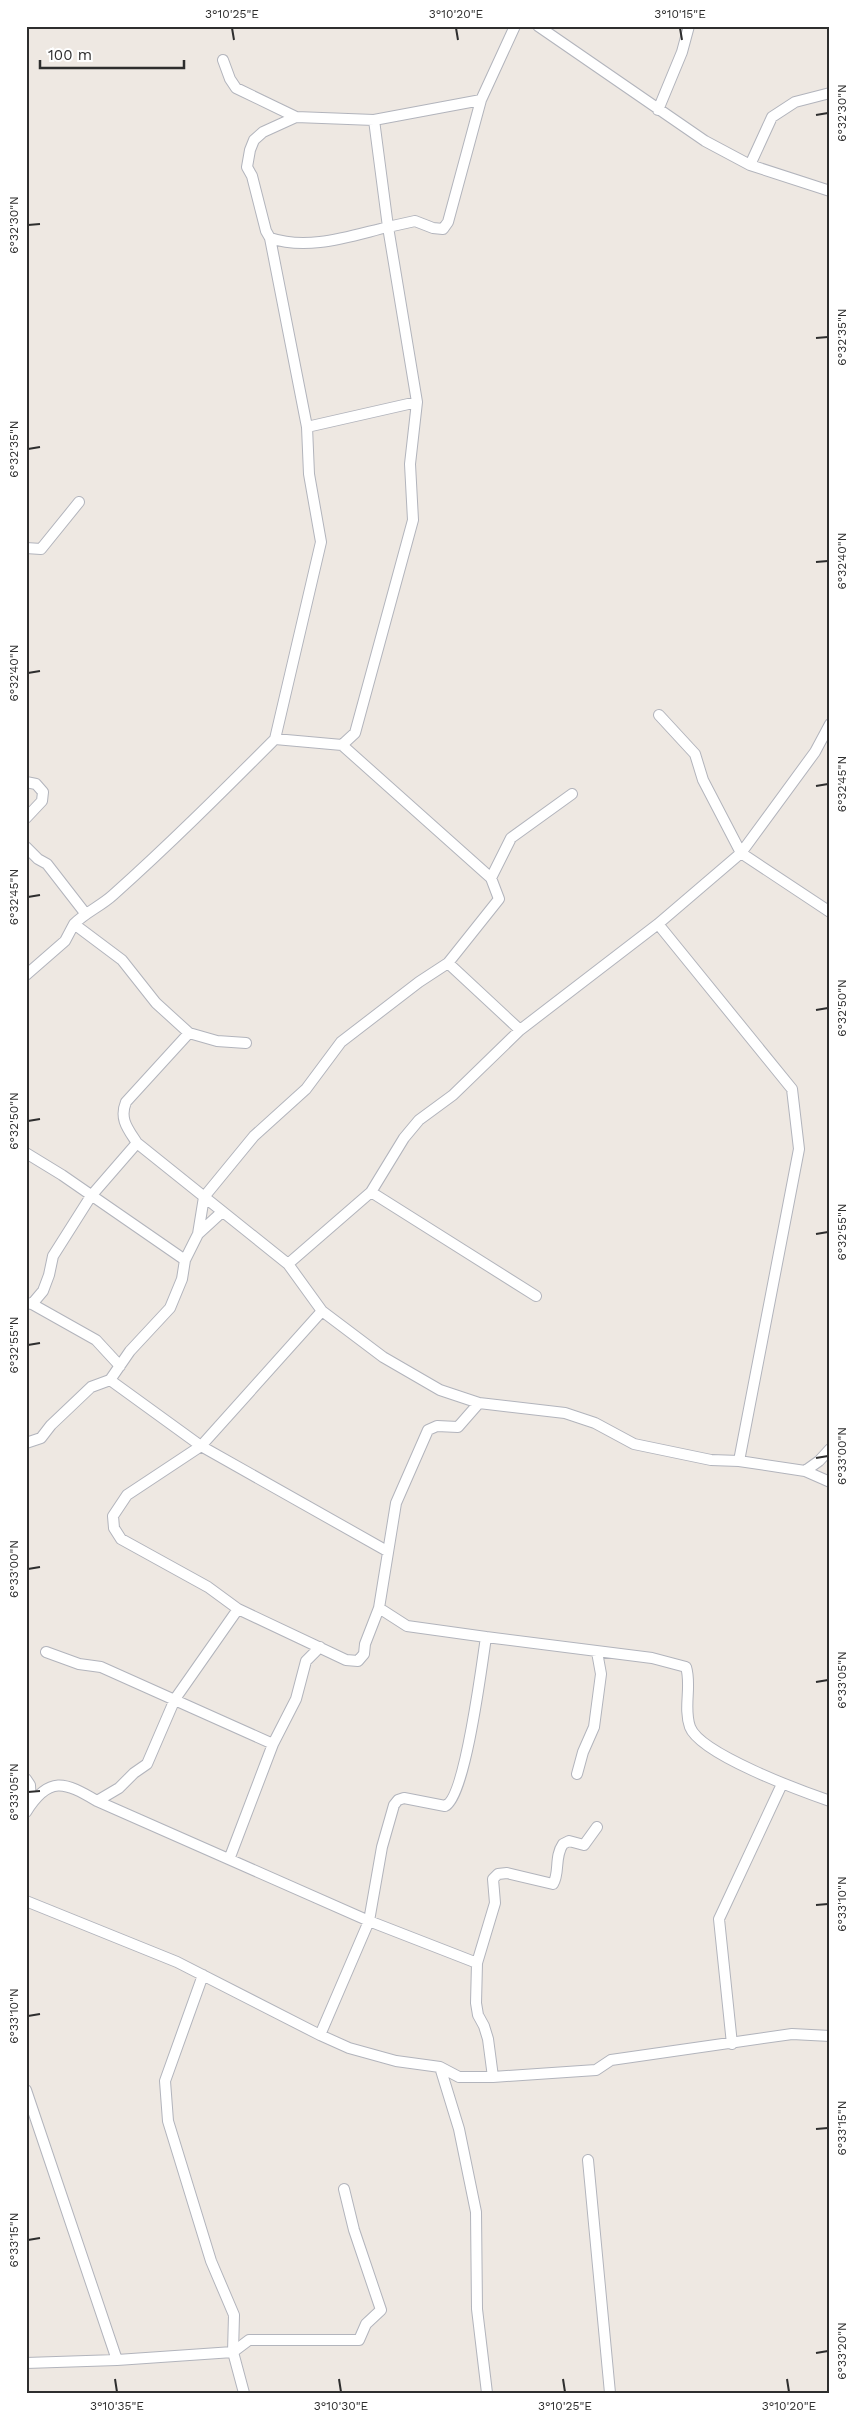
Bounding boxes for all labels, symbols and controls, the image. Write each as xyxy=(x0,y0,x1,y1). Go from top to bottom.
text: 3°10'25"E xyxy=(205,7,259,21)
text: 3°10'20"E xyxy=(429,7,484,21)
text: 3°10'15"E xyxy=(654,7,706,21)
scale bar xyxy=(40,38,184,70)
text: 100 m xyxy=(48,46,92,64)
text: 6°32'30"N xyxy=(835,84,849,142)
text: 6°32'30"N xyxy=(7,196,21,254)
text: 6°32'35"N xyxy=(835,308,849,366)
text: 6°32'35"N xyxy=(7,420,21,478)
text: 6°32'40"N xyxy=(835,533,849,589)
text: 6°32'40"N xyxy=(7,645,21,701)
text: 6°32'45"N xyxy=(835,756,849,812)
text: 6°32'45"N xyxy=(7,869,21,925)
text: 6°32'50"N xyxy=(835,979,849,1037)
text: 6°32'50"N xyxy=(7,1092,21,1150)
text: 6°32'55"N xyxy=(835,1203,849,1261)
text: 6°32'55"N xyxy=(7,1316,21,1374)
text: 6°33'00"N xyxy=(835,1427,849,1485)
text: 6°33'00"N xyxy=(7,1540,21,1598)
text: 6°33'05"N xyxy=(835,1651,849,1709)
text: 6°33'05"N xyxy=(7,1763,21,1821)
text: 6°33'10"N xyxy=(835,1876,849,1932)
text: 6°33'10"N xyxy=(7,1988,21,2044)
text: 6°33'15"N xyxy=(835,2101,849,2155)
text: 6°33'15"N xyxy=(7,2213,21,2267)
text: 6°33'20"N xyxy=(835,2322,849,2380)
text: 3°10'35"E xyxy=(90,2399,144,2413)
text: 3°10'30"E xyxy=(314,2399,369,2413)
text: 3°10'25"E xyxy=(538,2399,592,2413)
text: 3°10'20"E xyxy=(762,2399,817,2413)

